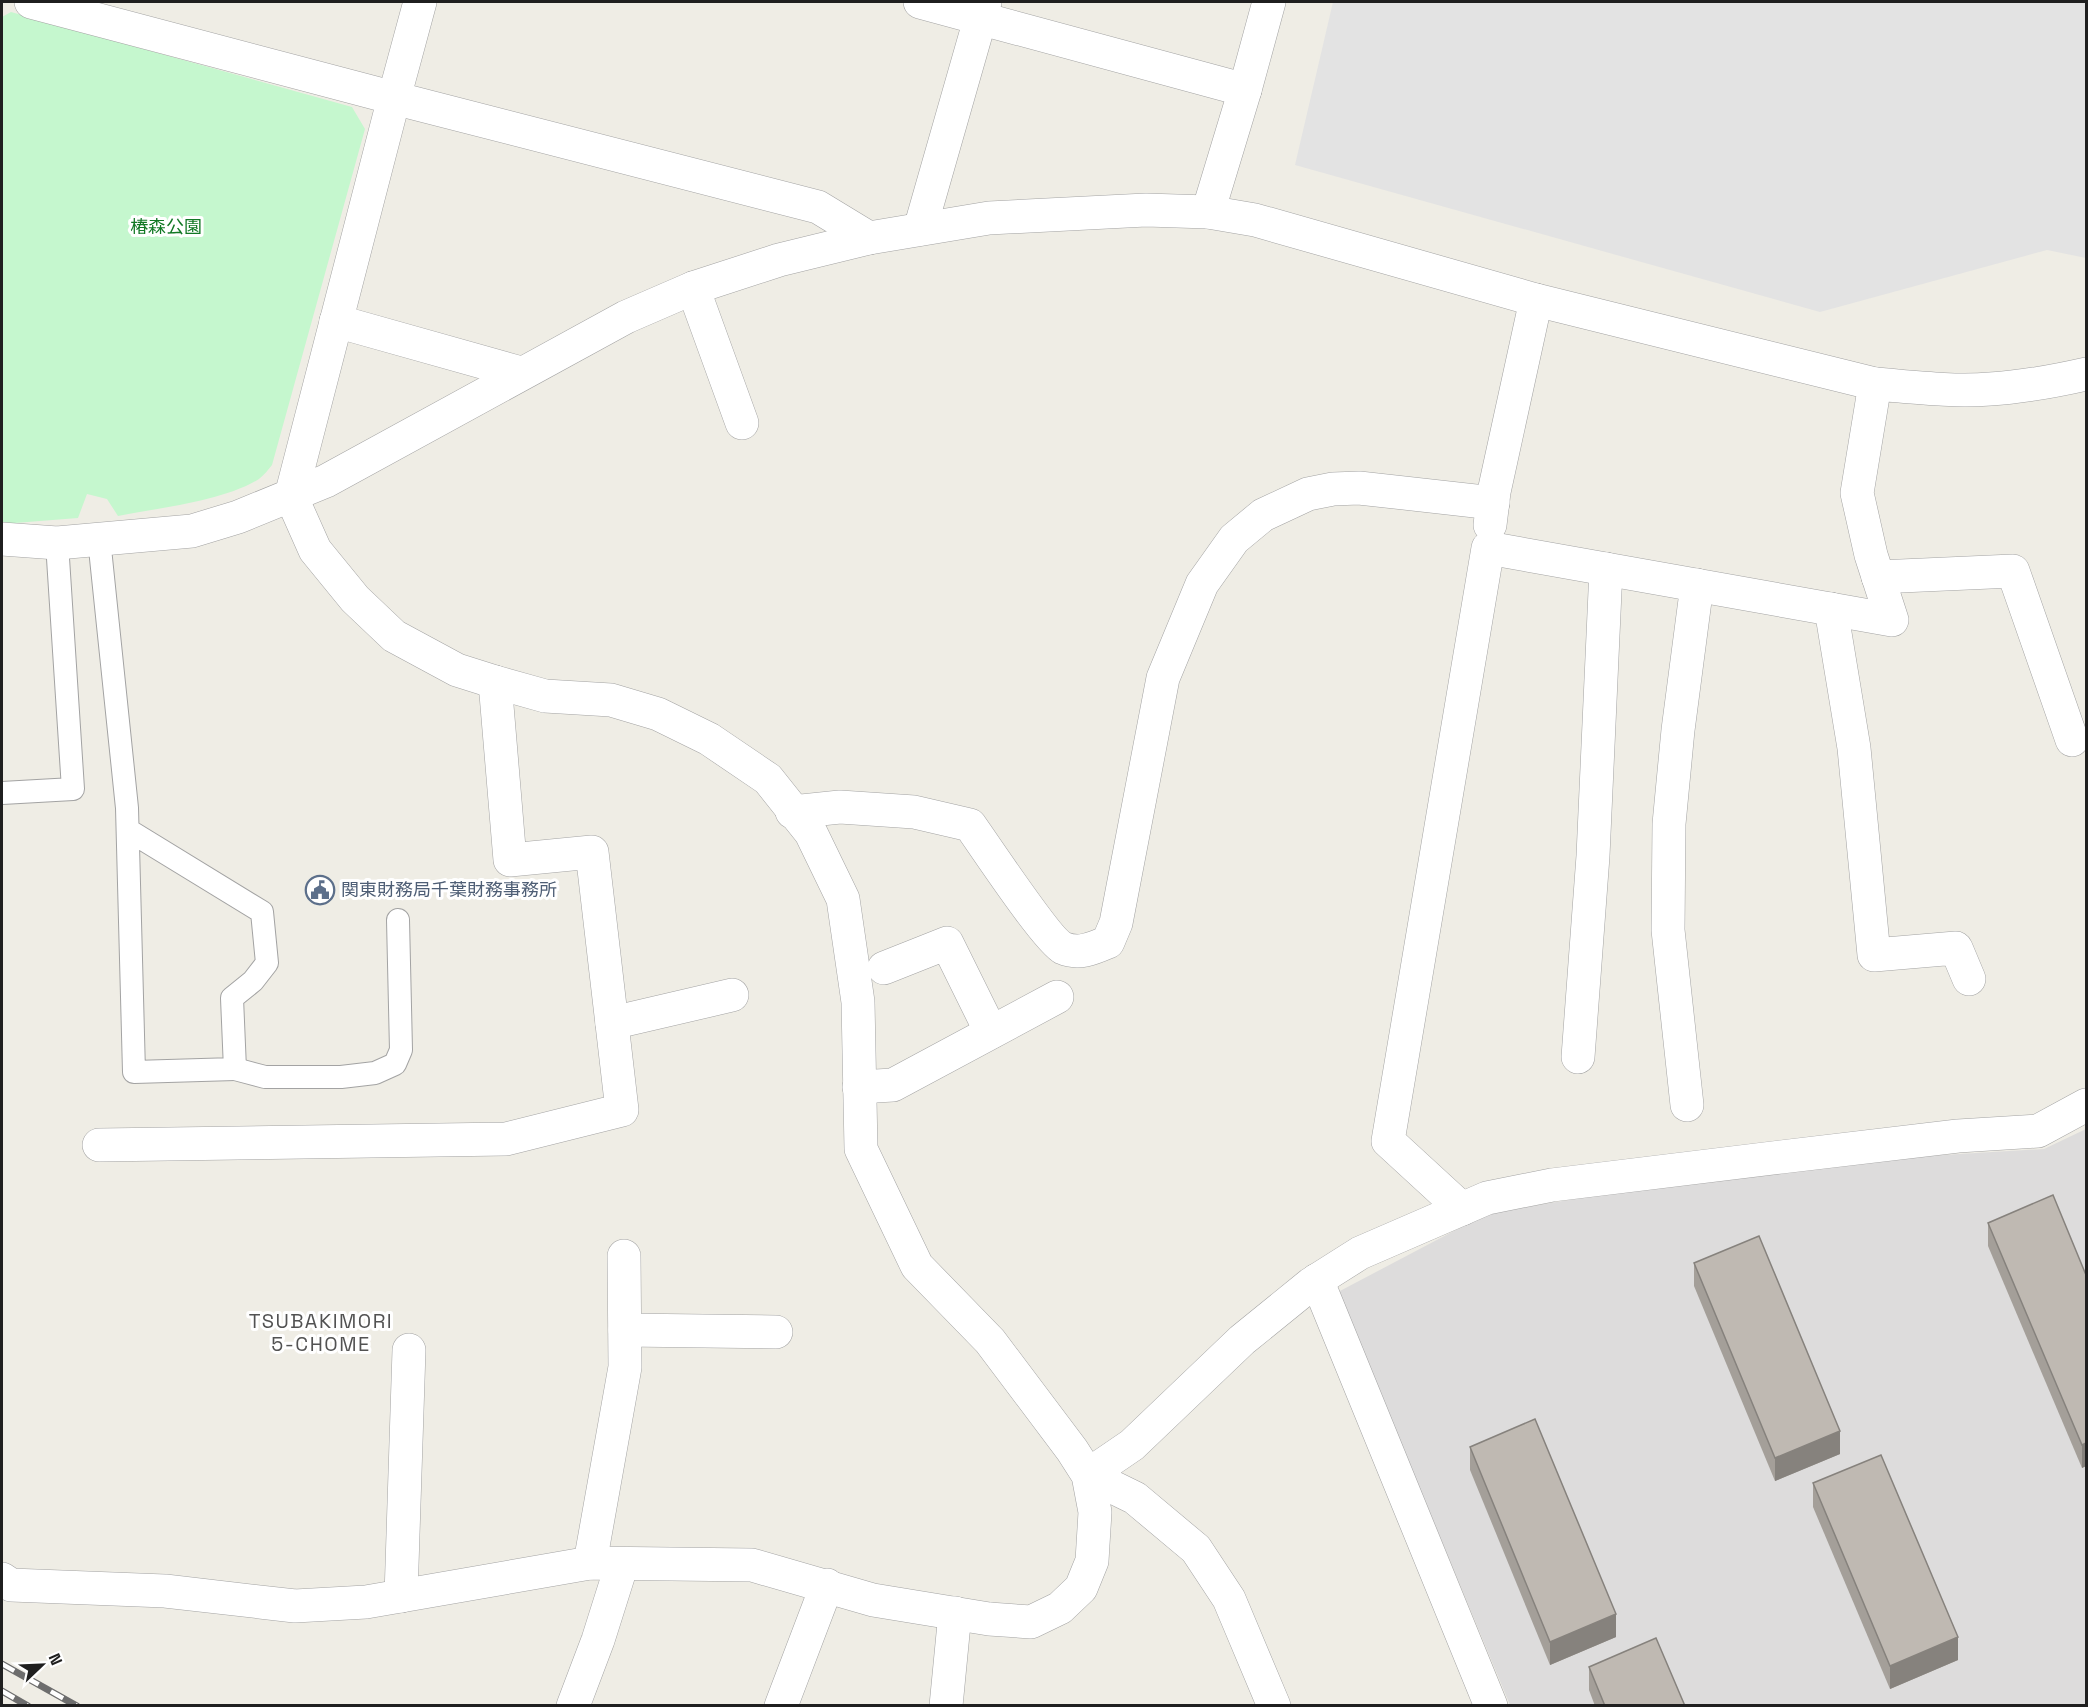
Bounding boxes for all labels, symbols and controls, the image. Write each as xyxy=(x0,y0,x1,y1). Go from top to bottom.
park label: 椿森公園 xyxy=(130,215,202,238)
public building icon: 関東財務局千葉財務事務所 xyxy=(304,874,336,906)
place label: 関東財務局千葉財務事務所 xyxy=(341,878,557,901)
district label: TSUBAKIMORI 5-CHOME xyxy=(249,1308,393,1357)
north arrow xyxy=(12,1635,72,1695)
text: N xyxy=(44,1650,67,1668)

